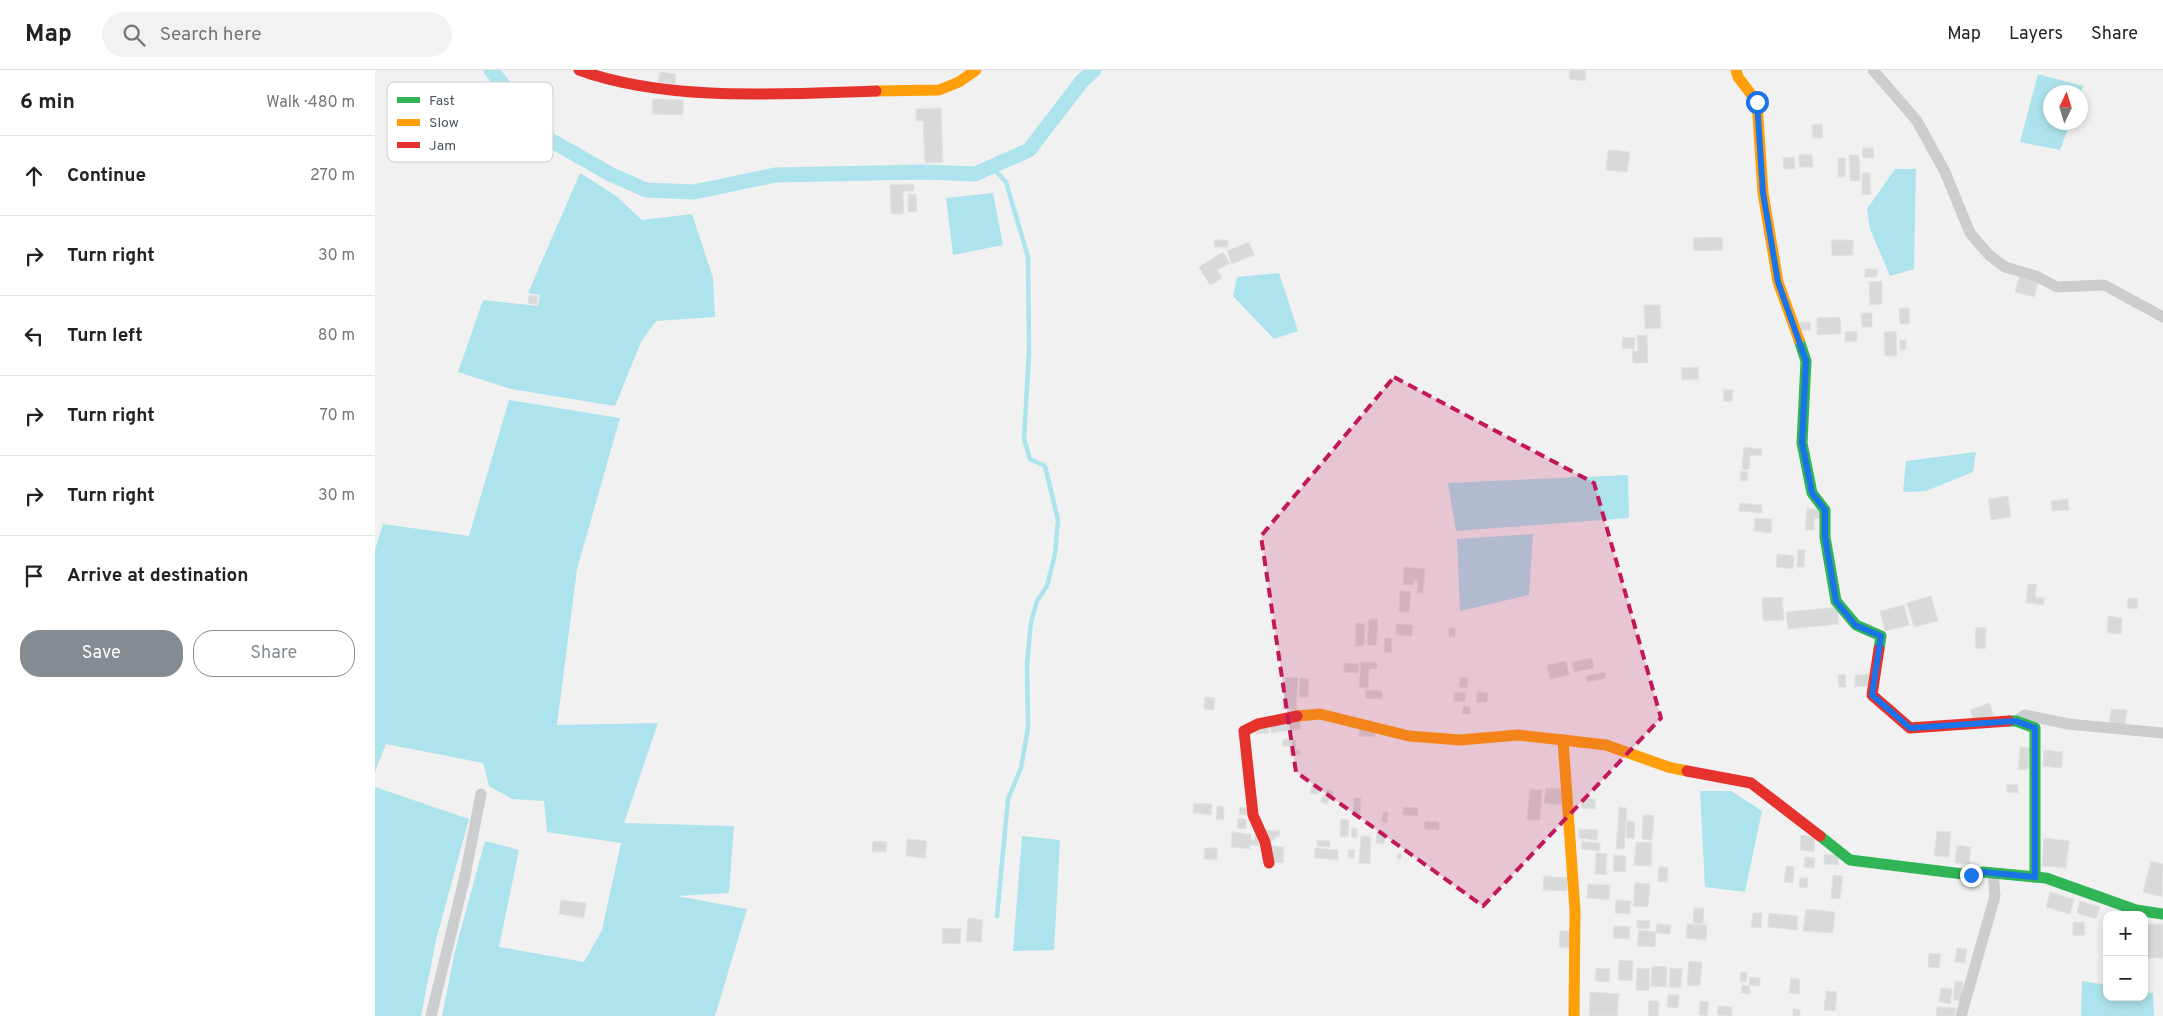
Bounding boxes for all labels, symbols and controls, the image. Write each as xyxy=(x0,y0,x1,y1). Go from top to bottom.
search box xyxy=(102,12,452,57)
text: Map xyxy=(25,20,72,50)
icon: search xyxy=(120,21,148,49)
text: Search here xyxy=(160,23,261,47)
text: Map xyxy=(1947,23,1981,46)
text: Layers xyxy=(2009,23,2063,46)
text: Share xyxy=(2091,23,2138,46)
legend xyxy=(387,82,553,162)
north arrow xyxy=(2043,85,2088,130)
text: 6 min xyxy=(20,89,75,116)
route start xyxy=(1746,91,1769,114)
text: Walk · 480 m xyxy=(266,93,355,113)
text: Fast xyxy=(429,93,455,110)
text: Slow xyxy=(429,115,459,132)
text: Jam xyxy=(429,138,456,155)
icon: ahead xyxy=(20,162,48,190)
text: Continue xyxy=(67,164,146,188)
text: 270 m xyxy=(310,166,355,186)
icon: right xyxy=(20,242,48,270)
text: Turn right xyxy=(67,244,155,268)
text: 30 m xyxy=(318,246,355,266)
icon: left xyxy=(20,322,48,350)
text: Turn left xyxy=(67,324,143,348)
text: 80 m xyxy=(318,326,355,346)
icon: right xyxy=(20,402,48,430)
text: Turn right xyxy=(67,404,155,428)
text: 70 m xyxy=(320,406,355,426)
icon: right xyxy=(20,482,48,510)
text: Turn right xyxy=(67,484,155,508)
text: 30 m xyxy=(318,486,355,506)
icon: arrive xyxy=(20,562,48,590)
text: Arrive at destination xyxy=(67,564,248,588)
button: Save xyxy=(20,630,183,677)
button: Share xyxy=(193,630,355,677)
route end xyxy=(1960,864,1983,887)
map controls xyxy=(2103,911,2148,1001)
button: + xyxy=(2103,911,2148,956)
button: − xyxy=(2103,956,2148,1001)

